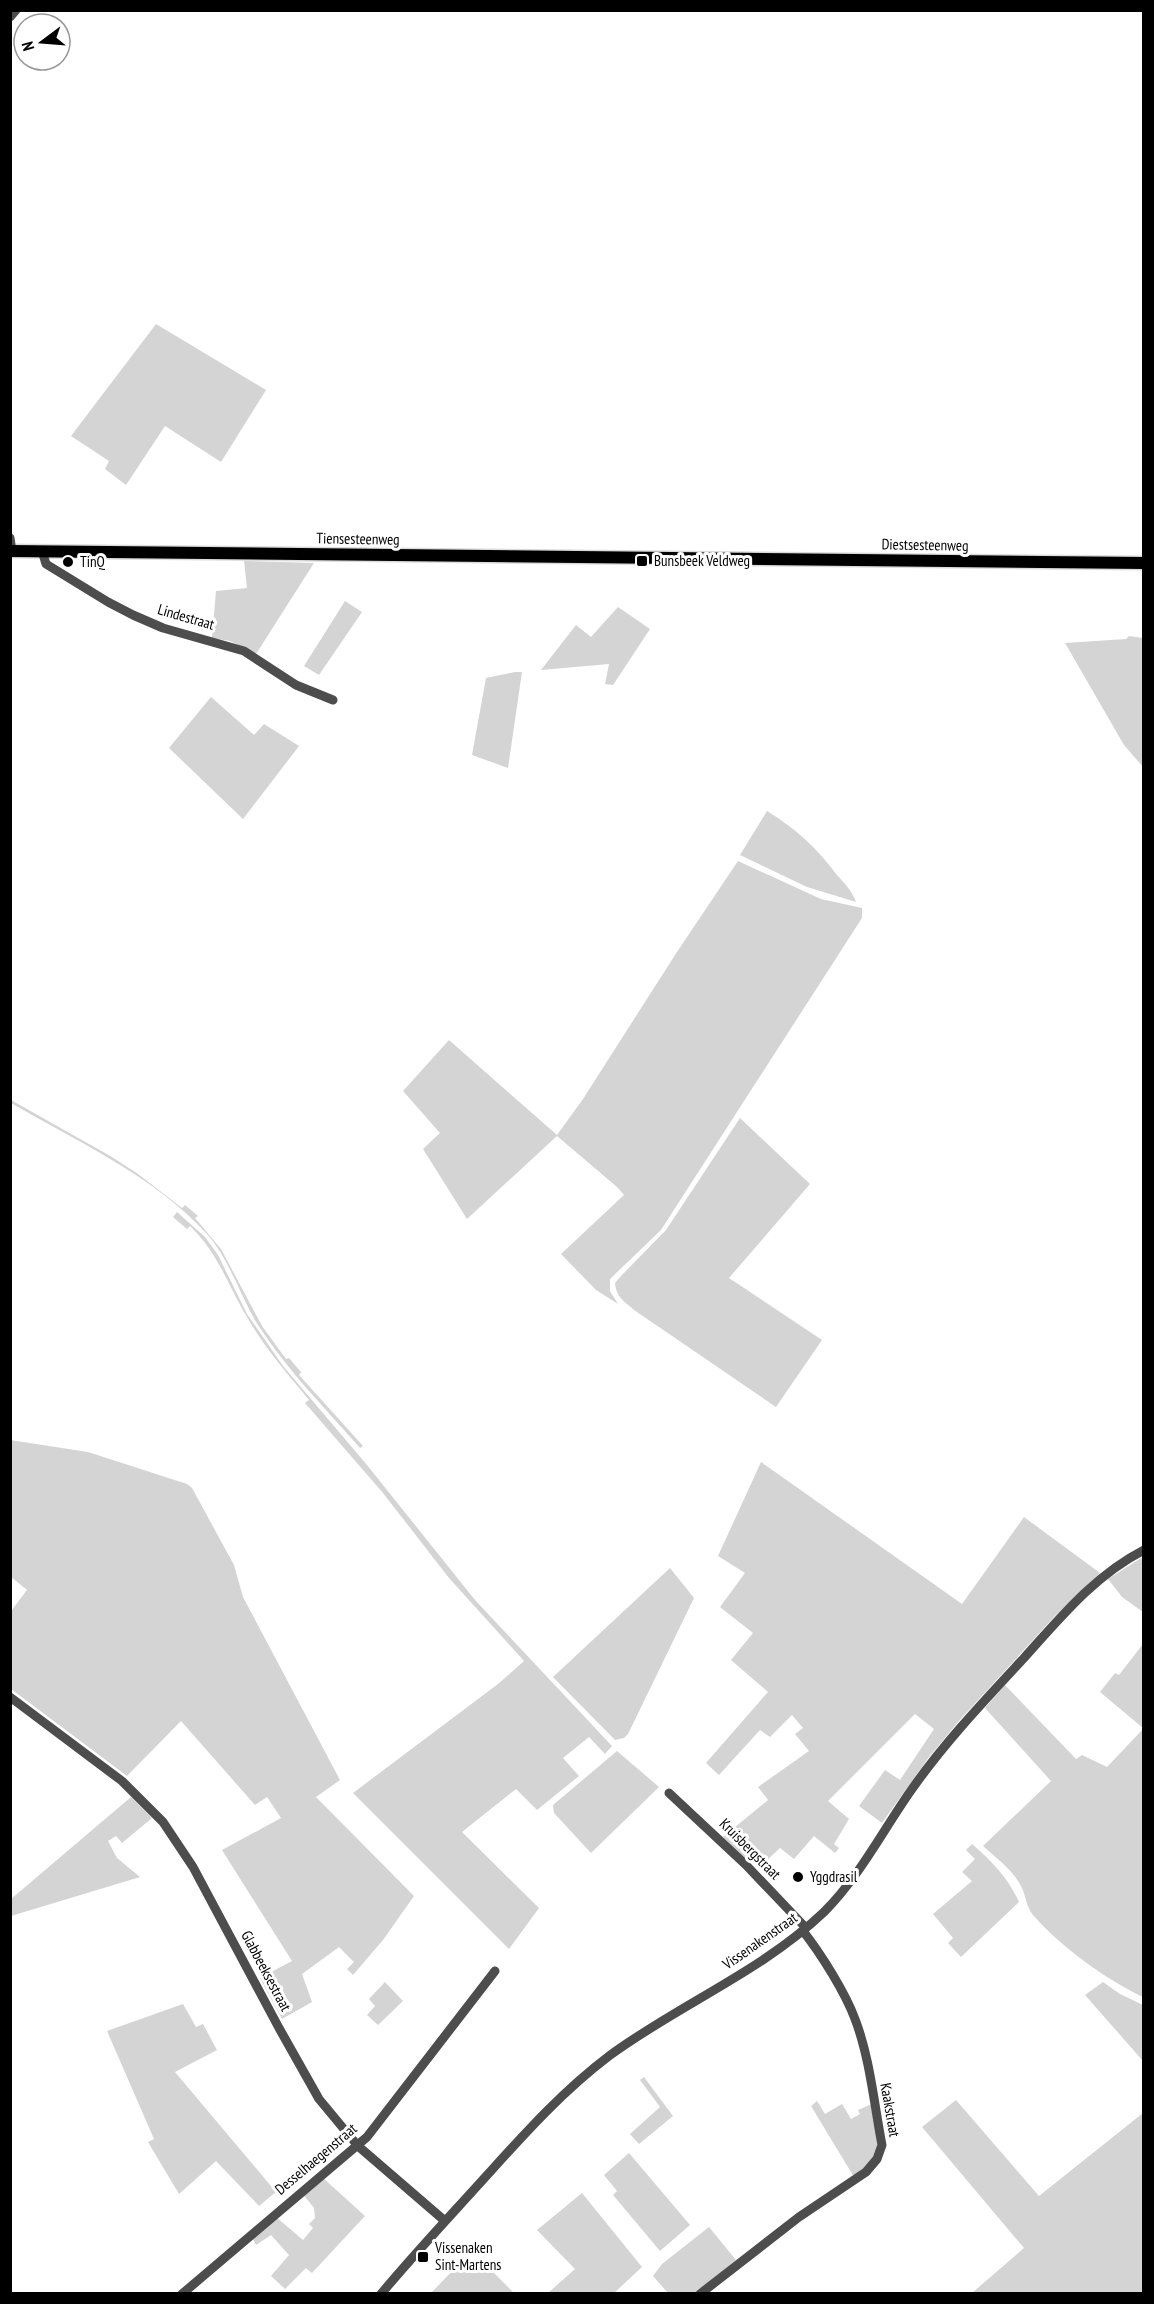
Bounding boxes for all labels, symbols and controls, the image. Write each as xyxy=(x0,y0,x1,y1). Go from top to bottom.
north arrow xyxy=(12,12,72,72)
text: N xyxy=(17,39,38,53)
street label: Tiensesteenweg xyxy=(316,528,400,549)
street label: Diestsesteenweg xyxy=(881,534,969,555)
place label: Bunsbeek Veldweg xyxy=(654,551,750,570)
place label: TinQ xyxy=(80,552,106,571)
marker: Bunsbeek Veldweg xyxy=(635,554,649,568)
marker: TinQ xyxy=(61,555,75,569)
street label: Lindestraat xyxy=(156,599,217,634)
street label: Kruisbergstraat xyxy=(716,1814,785,1883)
place label: Yggdrasil xyxy=(810,1867,858,1886)
marker: Yggdrasil xyxy=(791,1870,805,1884)
street label: Vissenakenstraat xyxy=(718,1908,801,1974)
street label: Glabbeeksestraat xyxy=(237,1927,296,2014)
street label: Kaakstraat xyxy=(876,2082,905,2138)
street label: Desselhaegenstraat xyxy=(271,2119,361,2198)
place label: Vissenaken Sint-Martens xyxy=(434,2238,501,2274)
marker: Vissenaken Sint-Martens xyxy=(416,2250,430,2264)

